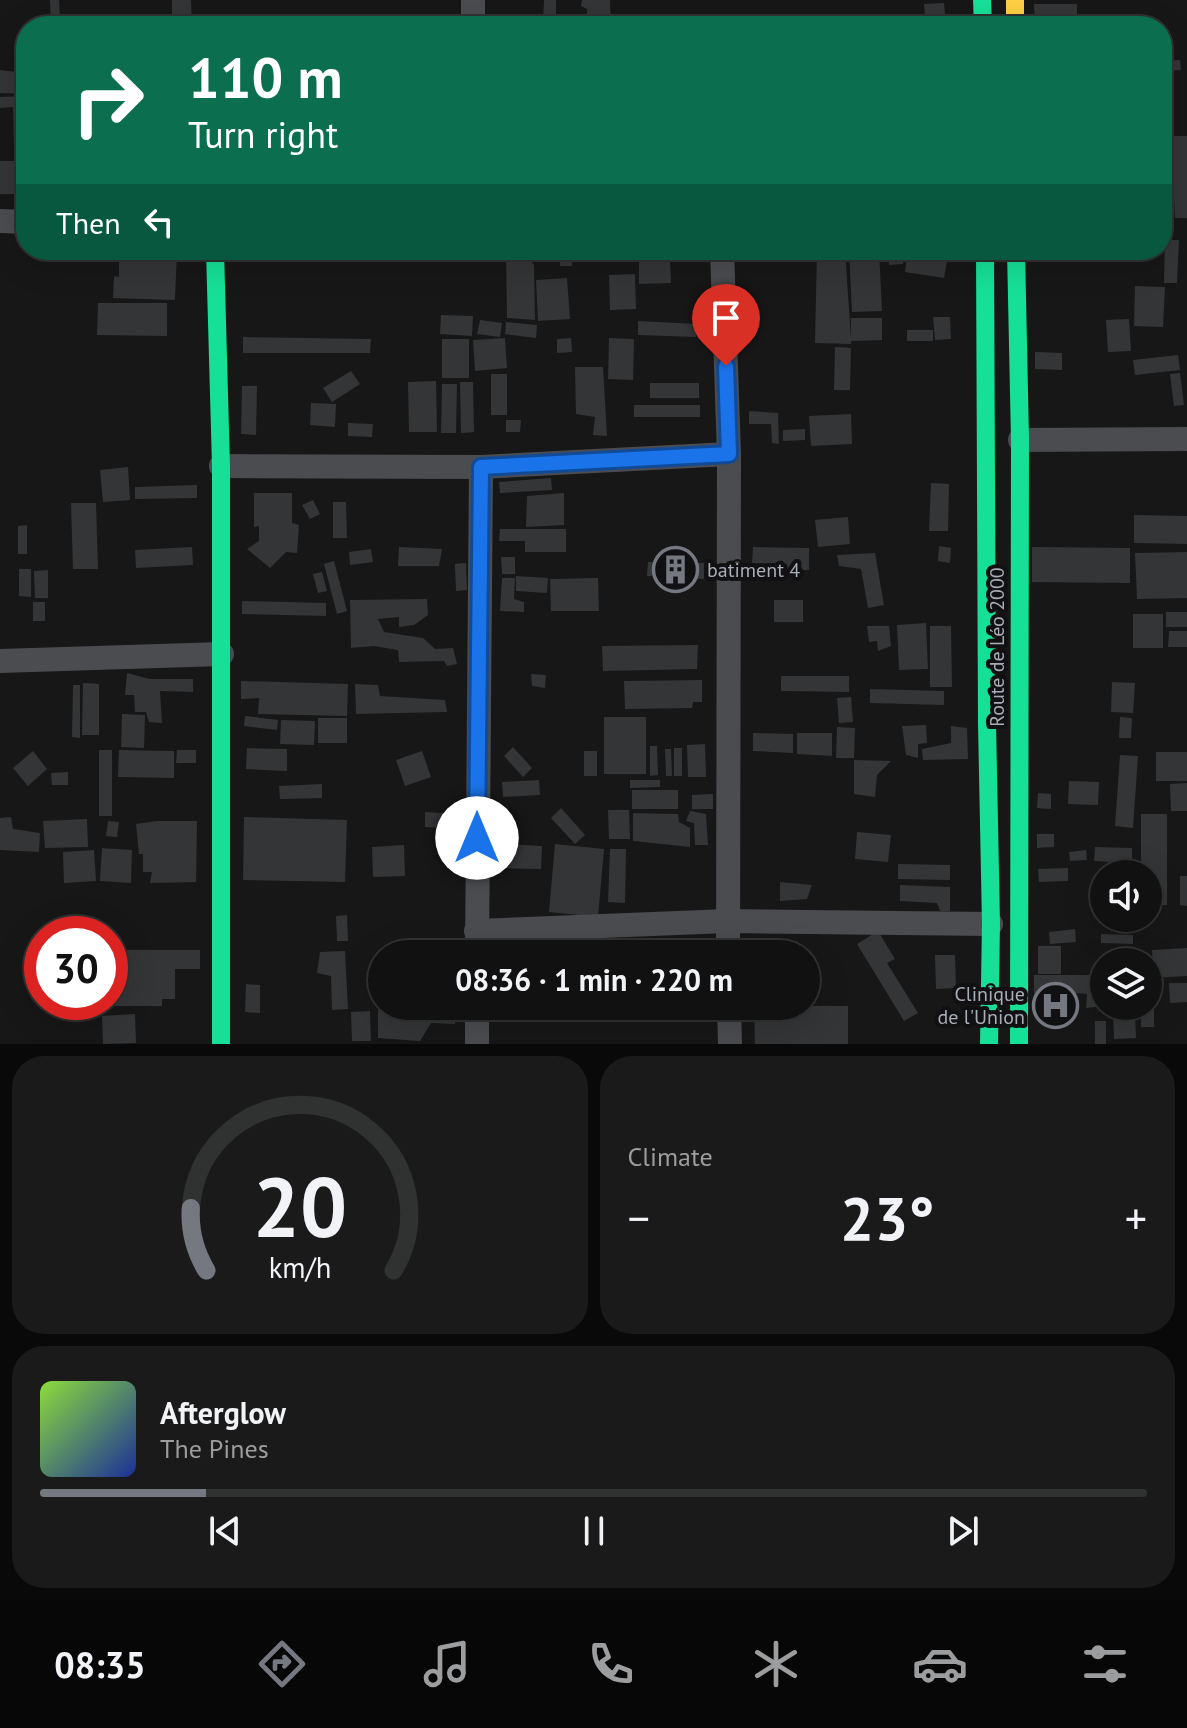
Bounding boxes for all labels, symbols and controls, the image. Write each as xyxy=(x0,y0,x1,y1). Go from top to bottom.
text: 110 m xyxy=(188,41,343,113)
icon: right xyxy=(56,48,160,152)
text: Turn right xyxy=(188,111,338,158)
icon: left xyxy=(137,200,181,244)
text: Then xyxy=(56,203,121,242)
pin xyxy=(692,284,760,366)
icon: arrive xyxy=(704,296,748,340)
building icon: batiment 4 xyxy=(652,546,700,594)
place label: batiment 4 xyxy=(707,557,800,583)
street label: Route de Léo 2000 xyxy=(984,567,1010,727)
position arrow xyxy=(435,796,519,880)
map controls xyxy=(1090,860,1162,1020)
button: sound xyxy=(1090,860,1162,932)
speed limit sign: 30 xyxy=(24,916,128,1020)
button: layers xyxy=(1090,948,1162,1020)
text: 08:36 · 1 min · 220 m xyxy=(455,960,733,999)
place label: Clinique de l'Union xyxy=(938,981,1025,1030)
hospital icon: Clinique de l'Union xyxy=(1032,981,1080,1029)
text: Climate xyxy=(628,1140,713,1173)
text: 20 xyxy=(253,1152,347,1260)
text: 23° xyxy=(840,1179,934,1257)
text: − xyxy=(628,1189,650,1246)
text: + xyxy=(1125,1189,1147,1246)
text: km/h xyxy=(268,1249,331,1286)
text: Afterglow xyxy=(160,1393,286,1432)
text: The Pines xyxy=(160,1432,269,1465)
icon: previous xyxy=(203,1509,247,1553)
icon: pause xyxy=(572,1509,616,1553)
icon: next xyxy=(941,1509,985,1553)
icon: directions xyxy=(254,1636,310,1692)
icon: music xyxy=(419,1636,475,1692)
icon: phone xyxy=(583,1636,639,1692)
icon: climate xyxy=(748,1636,804,1692)
icon: car xyxy=(912,1636,968,1692)
icon: filters xyxy=(1077,1636,1133,1692)
text: 08:35 xyxy=(54,1641,146,1688)

